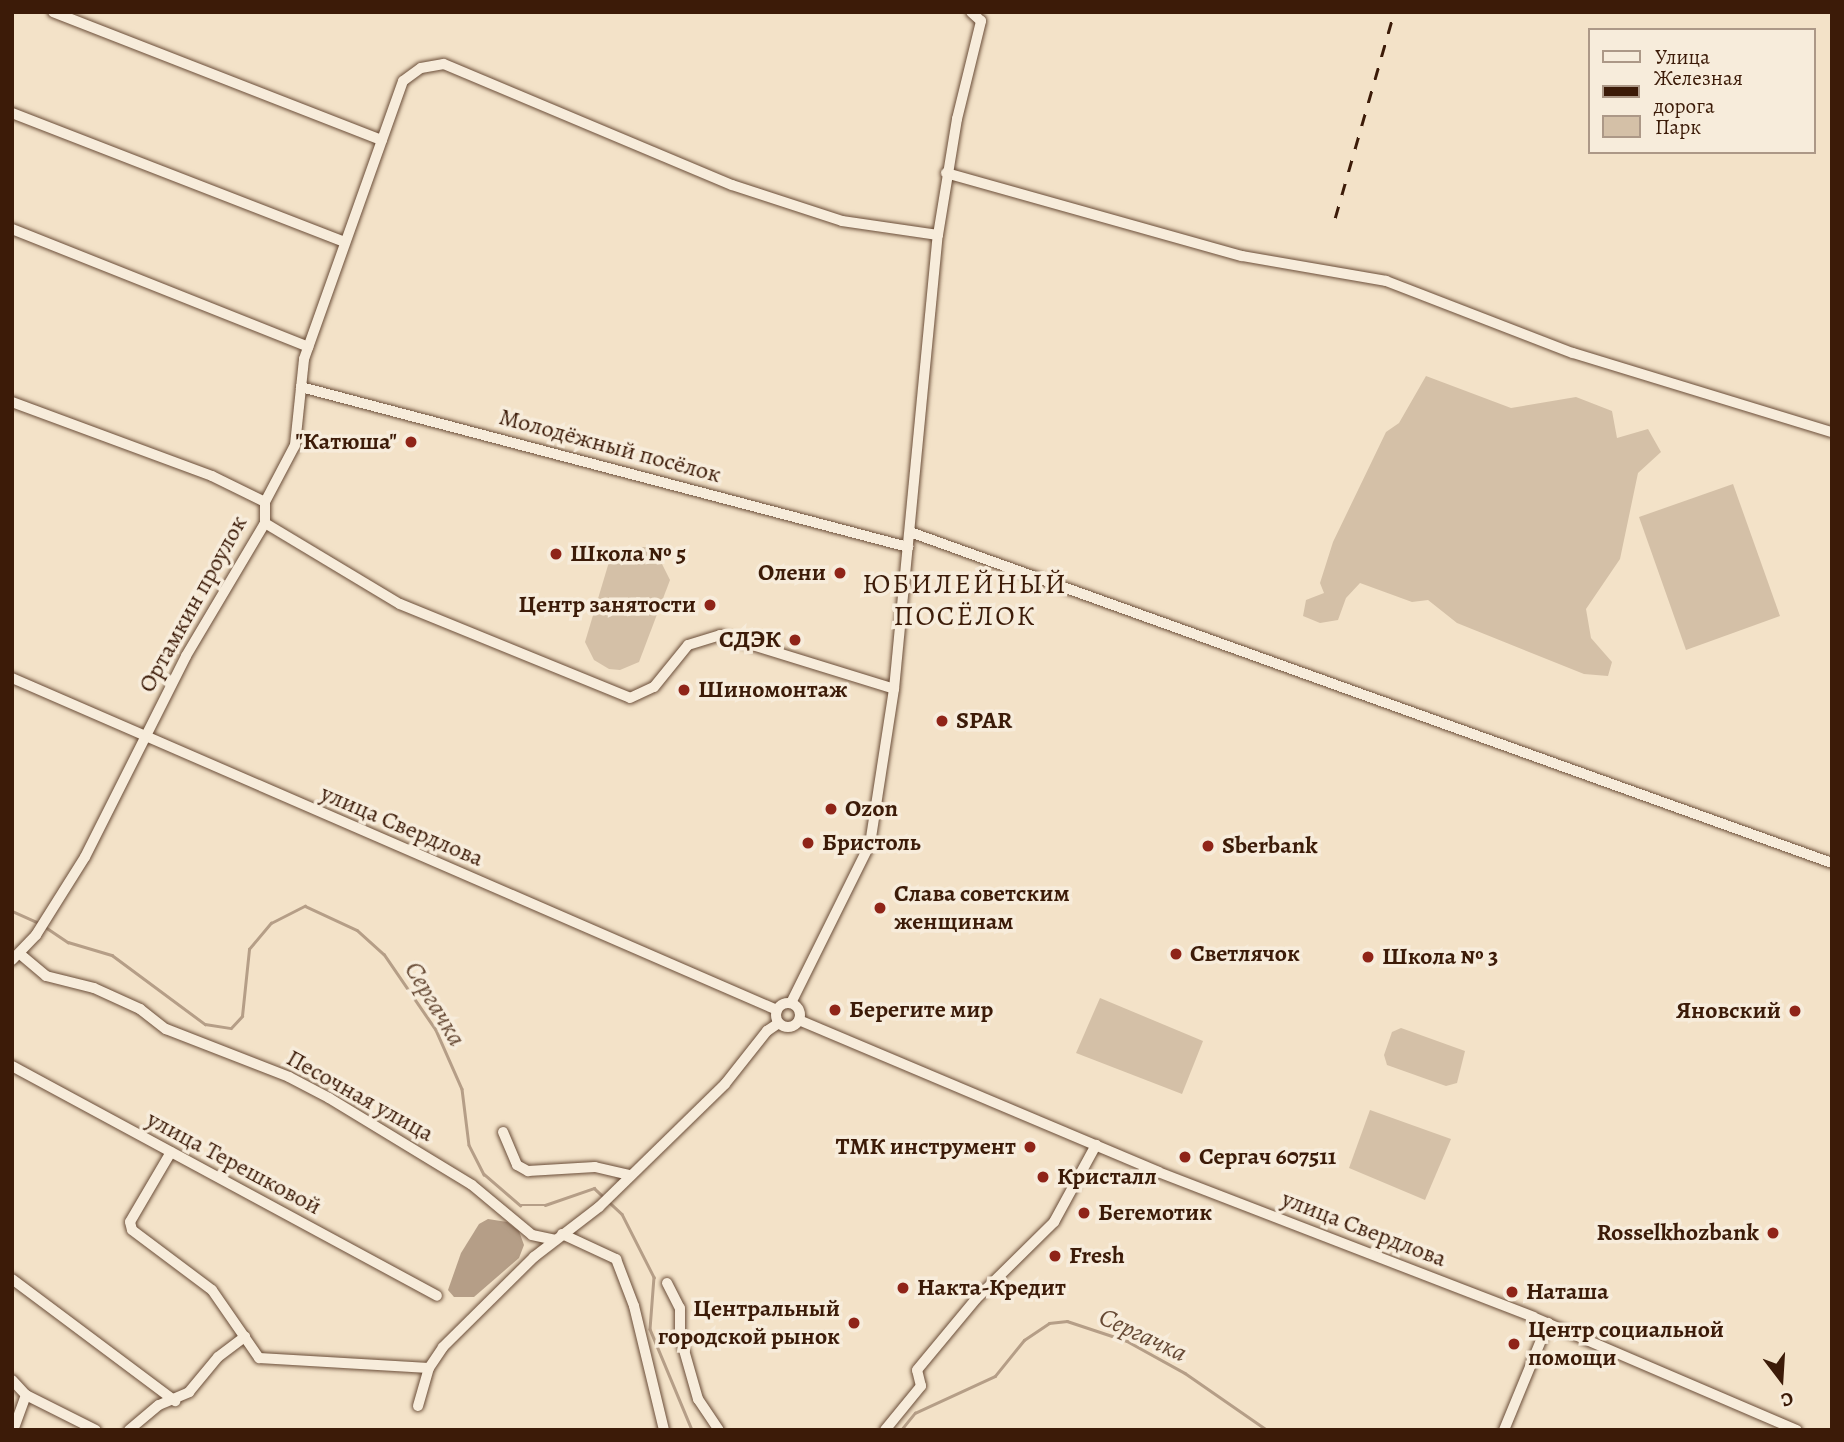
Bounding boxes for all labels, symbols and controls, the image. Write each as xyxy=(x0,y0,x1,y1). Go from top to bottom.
legend xyxy=(1588,28,1816,154)
text: Улица xyxy=(1655,43,1710,71)
text: Железная дорога xyxy=(1654,64,1743,120)
text: Парк xyxy=(1655,113,1701,141)
street label: Молодёжный посёлок xyxy=(496,403,724,489)
place label: "Катюша" xyxy=(295,428,397,456)
marker: "Катюша" xyxy=(403,434,419,450)
street label: Ортамкин проулок xyxy=(132,511,254,697)
place label: Школа № 5 xyxy=(570,540,686,568)
marker: Школа № 5 xyxy=(548,546,564,562)
place label: Олени xyxy=(758,559,826,587)
marker: Олени xyxy=(832,565,848,581)
district label: ЮБИЛЕЙНЫЙ ПОСЁЛОК xyxy=(863,567,1067,633)
place label: Центр занятости xyxy=(518,591,696,619)
marker: Центр занятости xyxy=(702,597,718,613)
place label: СДЭК xyxy=(719,626,781,654)
marker: СДЭК xyxy=(787,632,803,648)
place label: Шиномонтаж xyxy=(698,676,848,704)
marker: Шиномонтаж xyxy=(676,682,692,698)
place label: SPAR xyxy=(956,707,1012,735)
marker: SPAR xyxy=(934,713,950,729)
street label: улица Свердлова xyxy=(316,779,488,873)
place label: Ozon xyxy=(845,795,898,823)
marker: Ozon xyxy=(823,801,839,817)
place label: Бристоль xyxy=(822,829,921,857)
place label: Sberbank xyxy=(1222,832,1318,860)
marker: Бристоль xyxy=(800,835,816,851)
marker: Sberbank xyxy=(1200,838,1216,854)
place label: Слава советским женщинам xyxy=(894,880,1070,936)
marker: Слава советским женщинам xyxy=(872,900,888,916)
place label: Светлячок xyxy=(1190,940,1300,968)
place label: Школа № 3 xyxy=(1382,943,1498,971)
marker: Светлячок xyxy=(1168,946,1184,962)
marker: Школа № 3 xyxy=(1360,949,1376,965)
water label: Сергачка xyxy=(398,956,472,1052)
place label: Берегите мир xyxy=(849,996,993,1024)
place label: Яновский xyxy=(1676,997,1781,1025)
marker: Берегите мир xyxy=(827,1002,843,1018)
marker: Яновский xyxy=(1787,1003,1803,1019)
street label: Песочная улица xyxy=(281,1044,439,1148)
street label: улица Терешковой xyxy=(142,1105,326,1221)
place label: ТМК инструмент xyxy=(836,1133,1016,1161)
marker: ТМК инструмент xyxy=(1022,1139,1038,1155)
place label: Сергач 607511 xyxy=(1199,1143,1336,1171)
marker: Сергач 607511 xyxy=(1177,1149,1193,1165)
place label: Кристалл xyxy=(1057,1163,1157,1191)
marker: Кристалл xyxy=(1035,1169,1051,1185)
street label: улица Свердлова xyxy=(1278,1184,1450,1274)
place label: Бегемотик xyxy=(1098,1199,1212,1227)
marker: Бегемотик xyxy=(1076,1205,1092,1221)
place label: Rosselkhozbank xyxy=(1596,1219,1759,1247)
marker: Rosselkhozbank xyxy=(1765,1225,1781,1241)
place label: Fresh xyxy=(1069,1242,1125,1270)
marker: Fresh xyxy=(1047,1248,1063,1264)
place label: Накта-Кредит xyxy=(917,1274,1066,1302)
place label: Наташа xyxy=(1526,1278,1609,1306)
marker: Накта-Кредит xyxy=(895,1280,911,1296)
marker: Наташа xyxy=(1504,1284,1520,1300)
place label: Центральный городской рынок xyxy=(658,1295,840,1351)
water label: Сергачка xyxy=(1094,1301,1192,1369)
marker: Центральный городской рынок xyxy=(846,1315,862,1331)
place label: Центр социальной помощи xyxy=(1528,1316,1724,1372)
marker: Центр социальной помощи xyxy=(1506,1336,1522,1352)
north arrow xyxy=(1746,1344,1816,1414)
text: С xyxy=(1778,1385,1797,1413)

